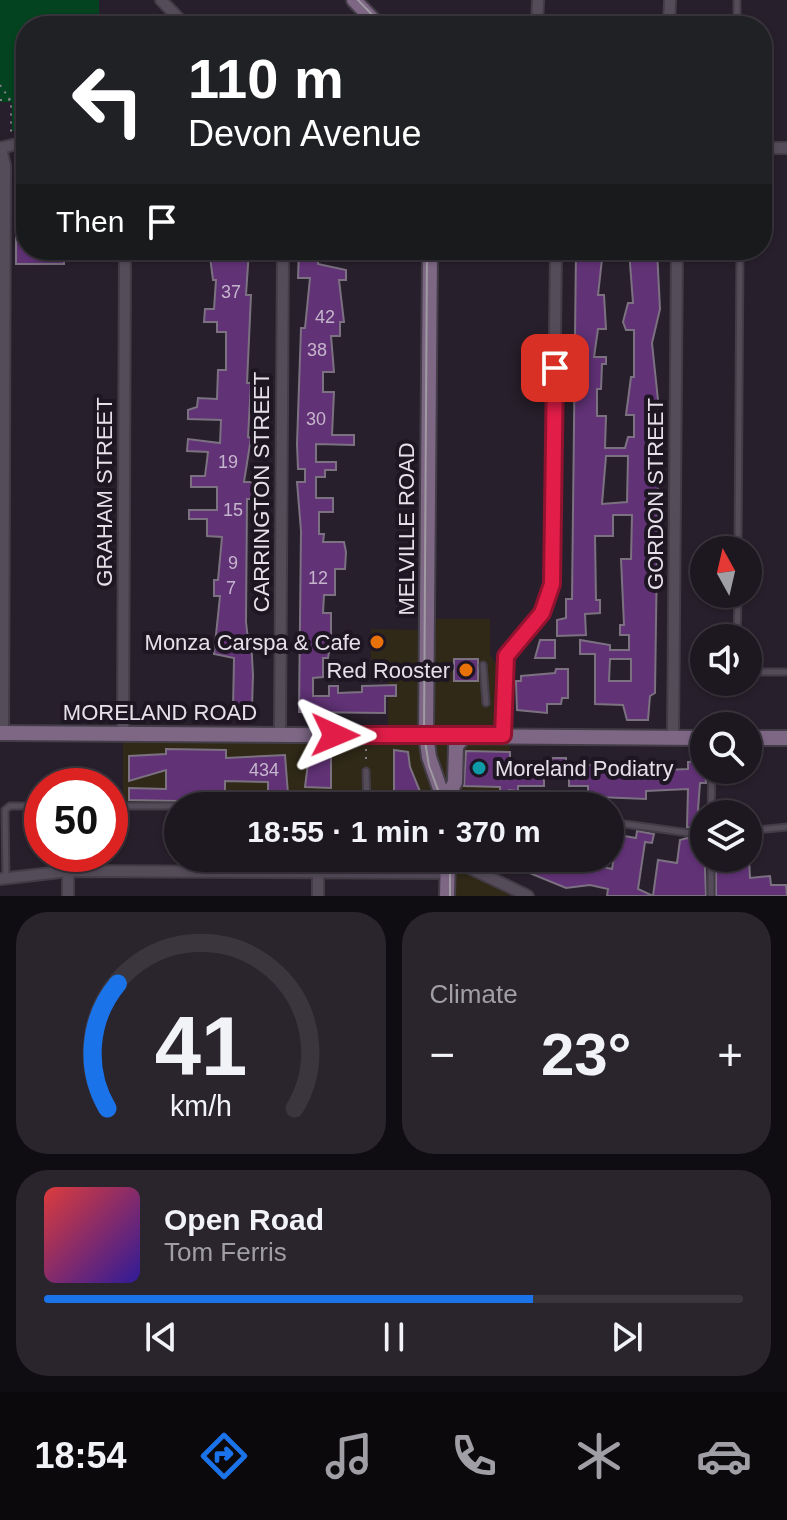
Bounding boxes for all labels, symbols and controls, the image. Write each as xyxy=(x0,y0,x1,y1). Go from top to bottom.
text: 110 m xyxy=(188,47,344,110)
icon: left xyxy=(56,48,160,152)
text: Devon Avenue xyxy=(188,113,422,154)
icon: arrive xyxy=(140,200,184,244)
text: Then xyxy=(56,205,124,238)
house number: 37 xyxy=(221,282,241,302)
house number: 42 xyxy=(315,307,335,327)
pin xyxy=(521,334,589,402)
house number: 38 xyxy=(307,340,327,360)
icon: arrive xyxy=(533,346,577,390)
street label: CARRINGTON STREET xyxy=(249,372,274,612)
street label: GRAHAM STREET xyxy=(92,397,117,587)
street label: GORDON STREET xyxy=(643,398,668,590)
house number: 30 xyxy=(306,409,326,429)
street label: MELVILLE ROAD xyxy=(394,442,419,616)
house number: 19 xyxy=(218,452,238,472)
house number: 15 xyxy=(223,500,243,520)
north arrow xyxy=(690,536,762,608)
map controls xyxy=(690,536,762,872)
house number: 9 xyxy=(228,553,238,573)
house number: 12 xyxy=(308,568,328,588)
house number: 7 xyxy=(226,578,236,598)
button: sound xyxy=(690,624,762,696)
place label: Monza Carspa & Cafe xyxy=(145,630,361,655)
marker: Monza Carspa & Cafe xyxy=(368,633,386,651)
place label: Red Rooster xyxy=(326,658,450,683)
marker: Red Rooster xyxy=(457,661,475,679)
position arrow xyxy=(293,693,377,777)
street label: MORELAND ROAD xyxy=(63,700,257,725)
button: search xyxy=(690,712,762,784)
place label: Moreland Podiatry xyxy=(495,756,674,781)
marker: Moreland Podiatry xyxy=(470,759,488,777)
house number: 434 xyxy=(249,760,279,780)
speed limit sign: 50 xyxy=(24,768,128,872)
button: layers xyxy=(690,800,762,872)
text: 18:55 · 1 min · 370 m xyxy=(247,815,541,848)
text: Climate xyxy=(430,979,518,1009)
text: 41 xyxy=(154,1000,247,1093)
text: 23° xyxy=(541,1021,632,1088)
text: − xyxy=(430,1030,455,1079)
text: + xyxy=(717,1030,743,1079)
text: km/h xyxy=(170,1090,232,1122)
text: Open Road xyxy=(164,1203,324,1236)
text: Tom Ferris xyxy=(164,1237,287,1267)
icon: previous xyxy=(139,1315,183,1359)
icon: pause xyxy=(372,1315,416,1359)
icon: next xyxy=(605,1315,649,1359)
icon: directions xyxy=(196,1428,252,1484)
icon: music xyxy=(321,1428,377,1484)
icon: phone xyxy=(446,1428,502,1484)
icon: climate xyxy=(571,1428,627,1484)
icon: car xyxy=(696,1428,752,1484)
text: 18:54 xyxy=(35,1435,127,1476)

